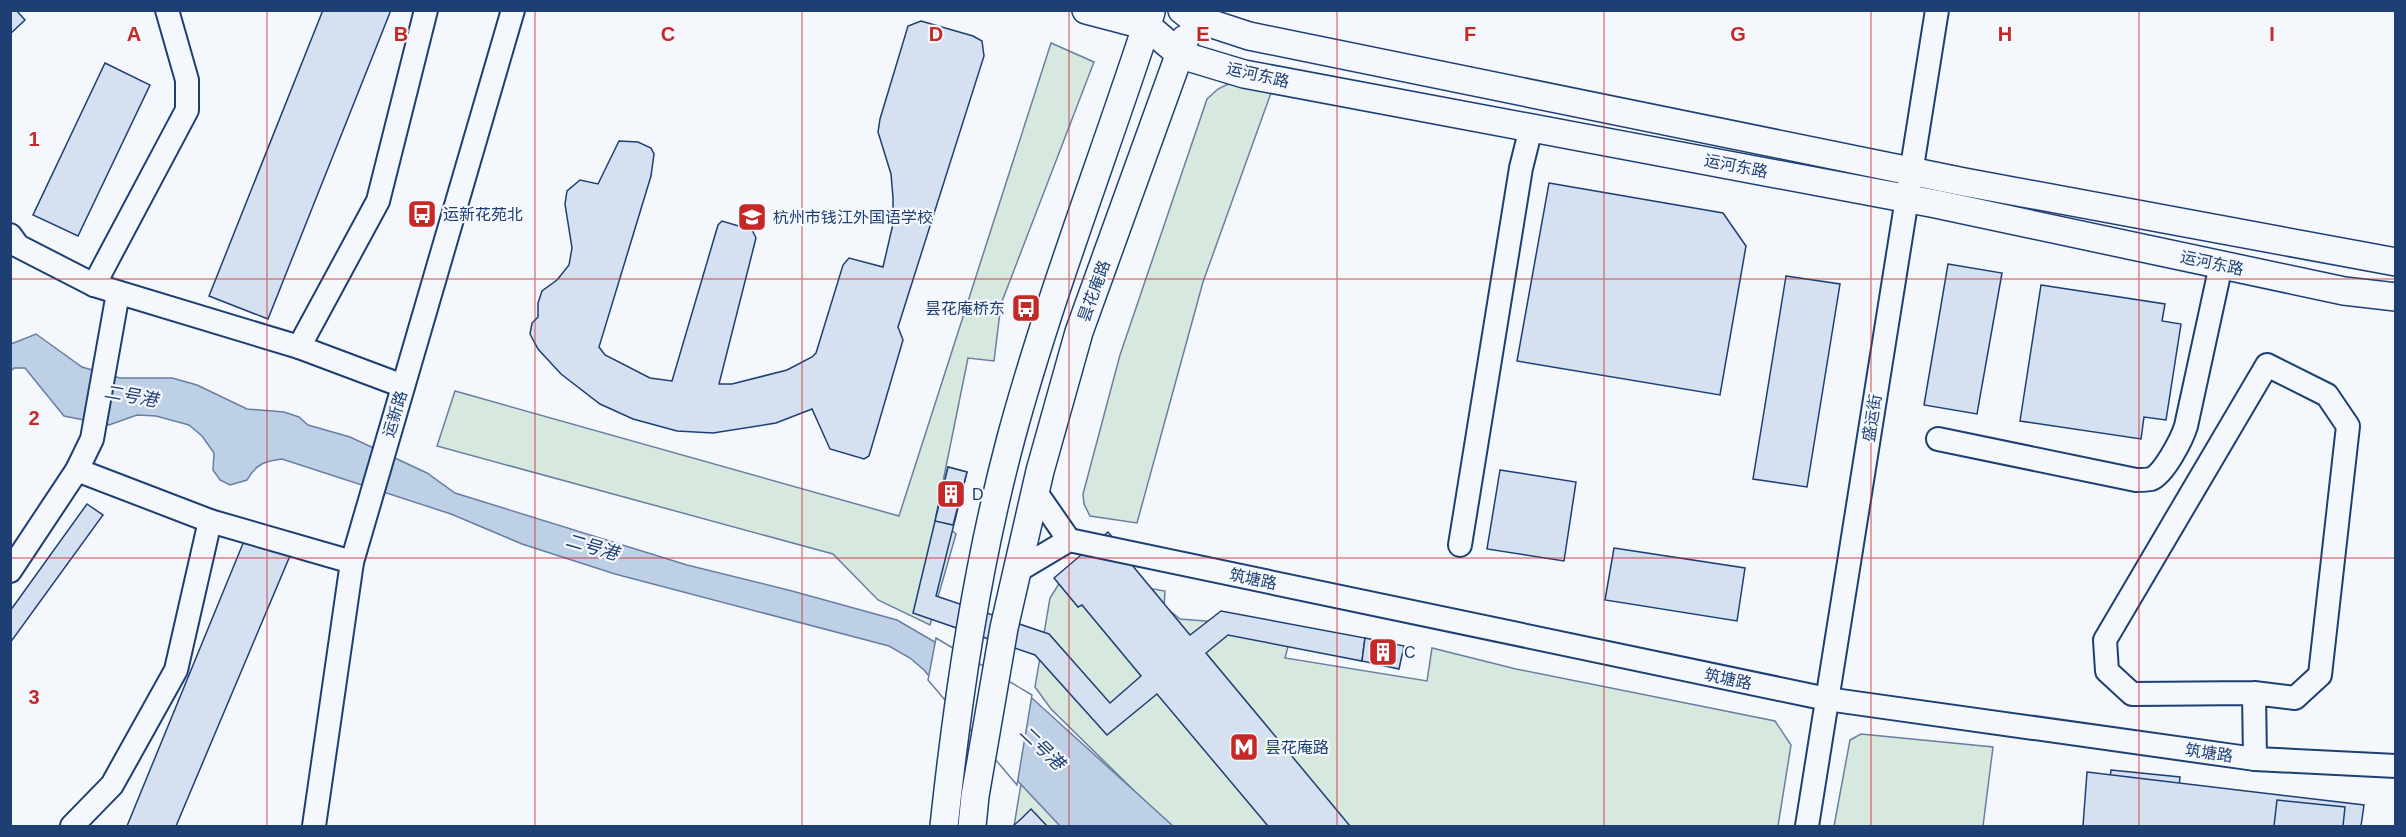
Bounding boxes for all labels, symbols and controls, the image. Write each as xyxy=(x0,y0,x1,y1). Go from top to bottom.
text: A xyxy=(127,23,141,45)
text: B xyxy=(394,23,408,45)
text: C xyxy=(661,23,675,45)
text: D xyxy=(929,23,943,45)
text: E xyxy=(1196,23,1210,45)
text: F xyxy=(1464,23,1476,45)
text: G xyxy=(1730,23,1746,45)
text: H xyxy=(1998,23,2012,45)
text: I xyxy=(2269,23,2275,45)
street label: 运河东路 xyxy=(1225,60,1291,90)
text: 1 xyxy=(28,128,40,150)
street label: 运河东路 xyxy=(1703,152,1769,180)
bus stop icon: 运新花苑北 xyxy=(406,198,438,230)
school or university icon: 杭州市钱江外国语学校 xyxy=(736,201,768,233)
place label: 运新花苑北 xyxy=(443,206,523,223)
place label: 杭州市钱江外国语学校 xyxy=(773,209,933,226)
street label: 运河东路 xyxy=(2179,248,2245,278)
street label: 昙花庵路 xyxy=(1075,258,1113,324)
bus stop icon: 昙花庵桥东 xyxy=(1010,292,1042,324)
place label: 昙花庵桥东 xyxy=(925,300,1005,317)
water label: 二号港 xyxy=(103,381,162,411)
street label: 运新路 xyxy=(380,389,410,439)
street label: 盛运街 xyxy=(1860,393,1884,443)
text: 2 xyxy=(28,407,40,429)
building icon: D xyxy=(935,478,967,510)
place label: D xyxy=(972,486,984,503)
water label: 二号港 xyxy=(563,530,624,565)
street label: 筑塘路 xyxy=(1228,566,1278,592)
building icon: C xyxy=(1367,636,1399,668)
place label: C xyxy=(1404,644,1416,661)
street label: 筑塘路 xyxy=(1703,666,1753,692)
text: 3 xyxy=(28,686,40,708)
water label: 二号港 xyxy=(1016,722,1071,776)
metro station icon: 昙花庵路 xyxy=(1228,731,1260,763)
place label: 昙花庵路 xyxy=(1265,739,1329,756)
street label: 筑塘路 xyxy=(2184,741,2234,765)

